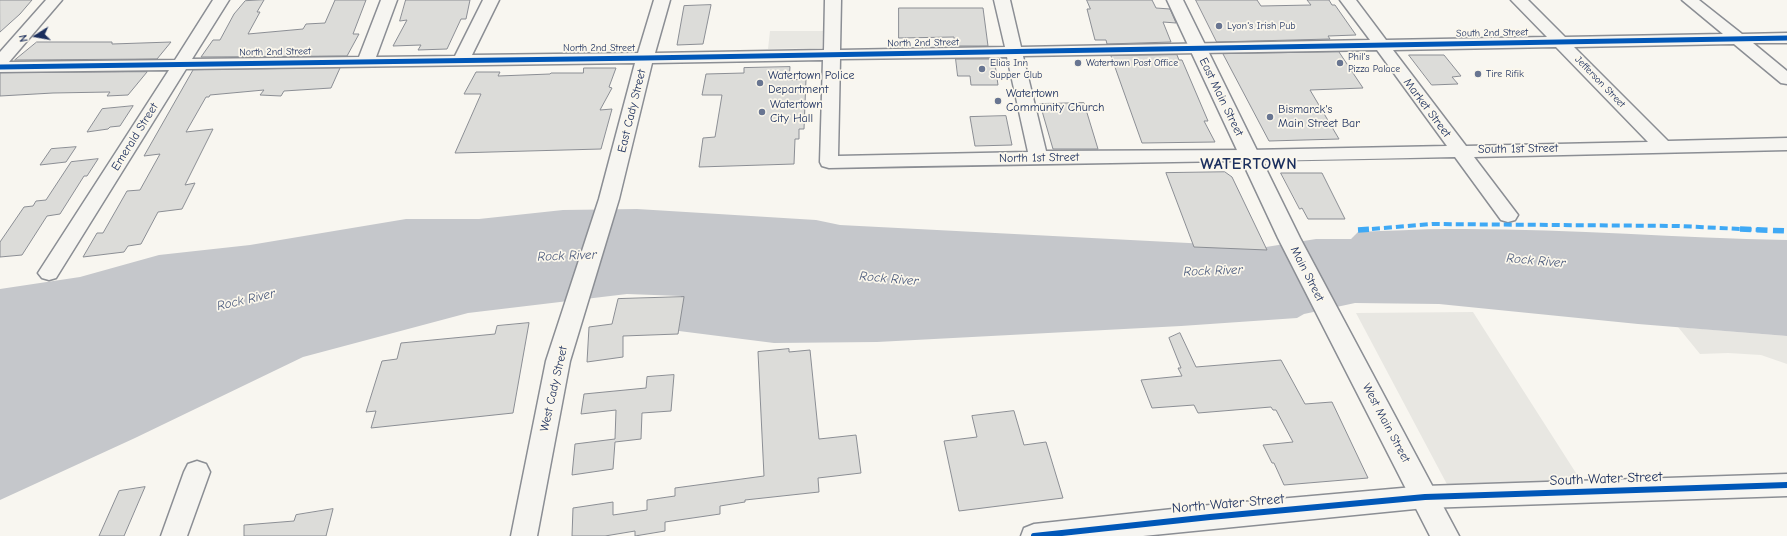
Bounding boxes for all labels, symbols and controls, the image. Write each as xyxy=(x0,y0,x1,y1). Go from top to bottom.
north arrow xyxy=(16,16,56,56)
place label: Lyon's Irish Pub xyxy=(1227,20,1296,32)
marker: Lyon's Irish Pub xyxy=(1214,21,1224,31)
street label: South 2nd Street xyxy=(1456,26,1528,40)
text: N xyxy=(17,34,31,43)
street label: North 2nd Street xyxy=(887,36,959,50)
street label: North 2nd Street xyxy=(563,42,635,54)
street label: North 2nd Street xyxy=(239,45,311,59)
place label: Phil's Pizza Palace xyxy=(1348,51,1400,74)
street label: Jefferson Street xyxy=(1572,54,1628,110)
street label: East Main Street xyxy=(1196,55,1246,139)
place label: Elias Inn Supper Club xyxy=(990,57,1042,80)
place label: Watertown Post Office xyxy=(1086,57,1178,69)
marker: Watertown Post Office xyxy=(1073,58,1083,68)
marker: Phil's Pizza Palace xyxy=(1335,58,1345,68)
marker: Elias Inn Supper Club xyxy=(977,64,987,74)
street label: East Cady Street xyxy=(615,68,649,154)
place label: Tire Rifik xyxy=(1486,68,1524,80)
place label: Watertown Police Department xyxy=(768,69,855,97)
marker: Tire Rifik xyxy=(1473,69,1483,79)
street label: Market Street xyxy=(1400,76,1454,140)
marker: Watertown Police Department xyxy=(755,78,765,88)
place label: Watertown Community Church xyxy=(1006,87,1104,115)
marker: Watertown Community Church xyxy=(993,96,1003,106)
place label: Watertown City Hall xyxy=(770,98,823,126)
street label: Emerald Street xyxy=(109,101,161,173)
place label: Bismarck's Main Street Bar xyxy=(1278,103,1360,131)
marker: Watertown City Hall xyxy=(757,107,767,117)
marker: Bismarck's Main Street Bar xyxy=(1265,112,1275,122)
street label: South 1st Street xyxy=(1478,141,1558,157)
street label: North 1st Street xyxy=(999,150,1079,166)
district label: WATERTOWN xyxy=(1200,154,1298,174)
street label: Main Street xyxy=(1287,244,1327,304)
water label: Rock River xyxy=(537,247,597,265)
water label: Rock River xyxy=(1506,251,1566,271)
water label: Rock River xyxy=(1183,262,1243,280)
water label: Rock River xyxy=(859,269,919,289)
water label: Rock River xyxy=(215,286,277,314)
street label: West Cady Street xyxy=(537,345,571,433)
street label: West Main Street xyxy=(1359,381,1413,465)
street label: South Water Street xyxy=(1549,469,1663,489)
street label: North Water Street xyxy=(1171,491,1285,517)

